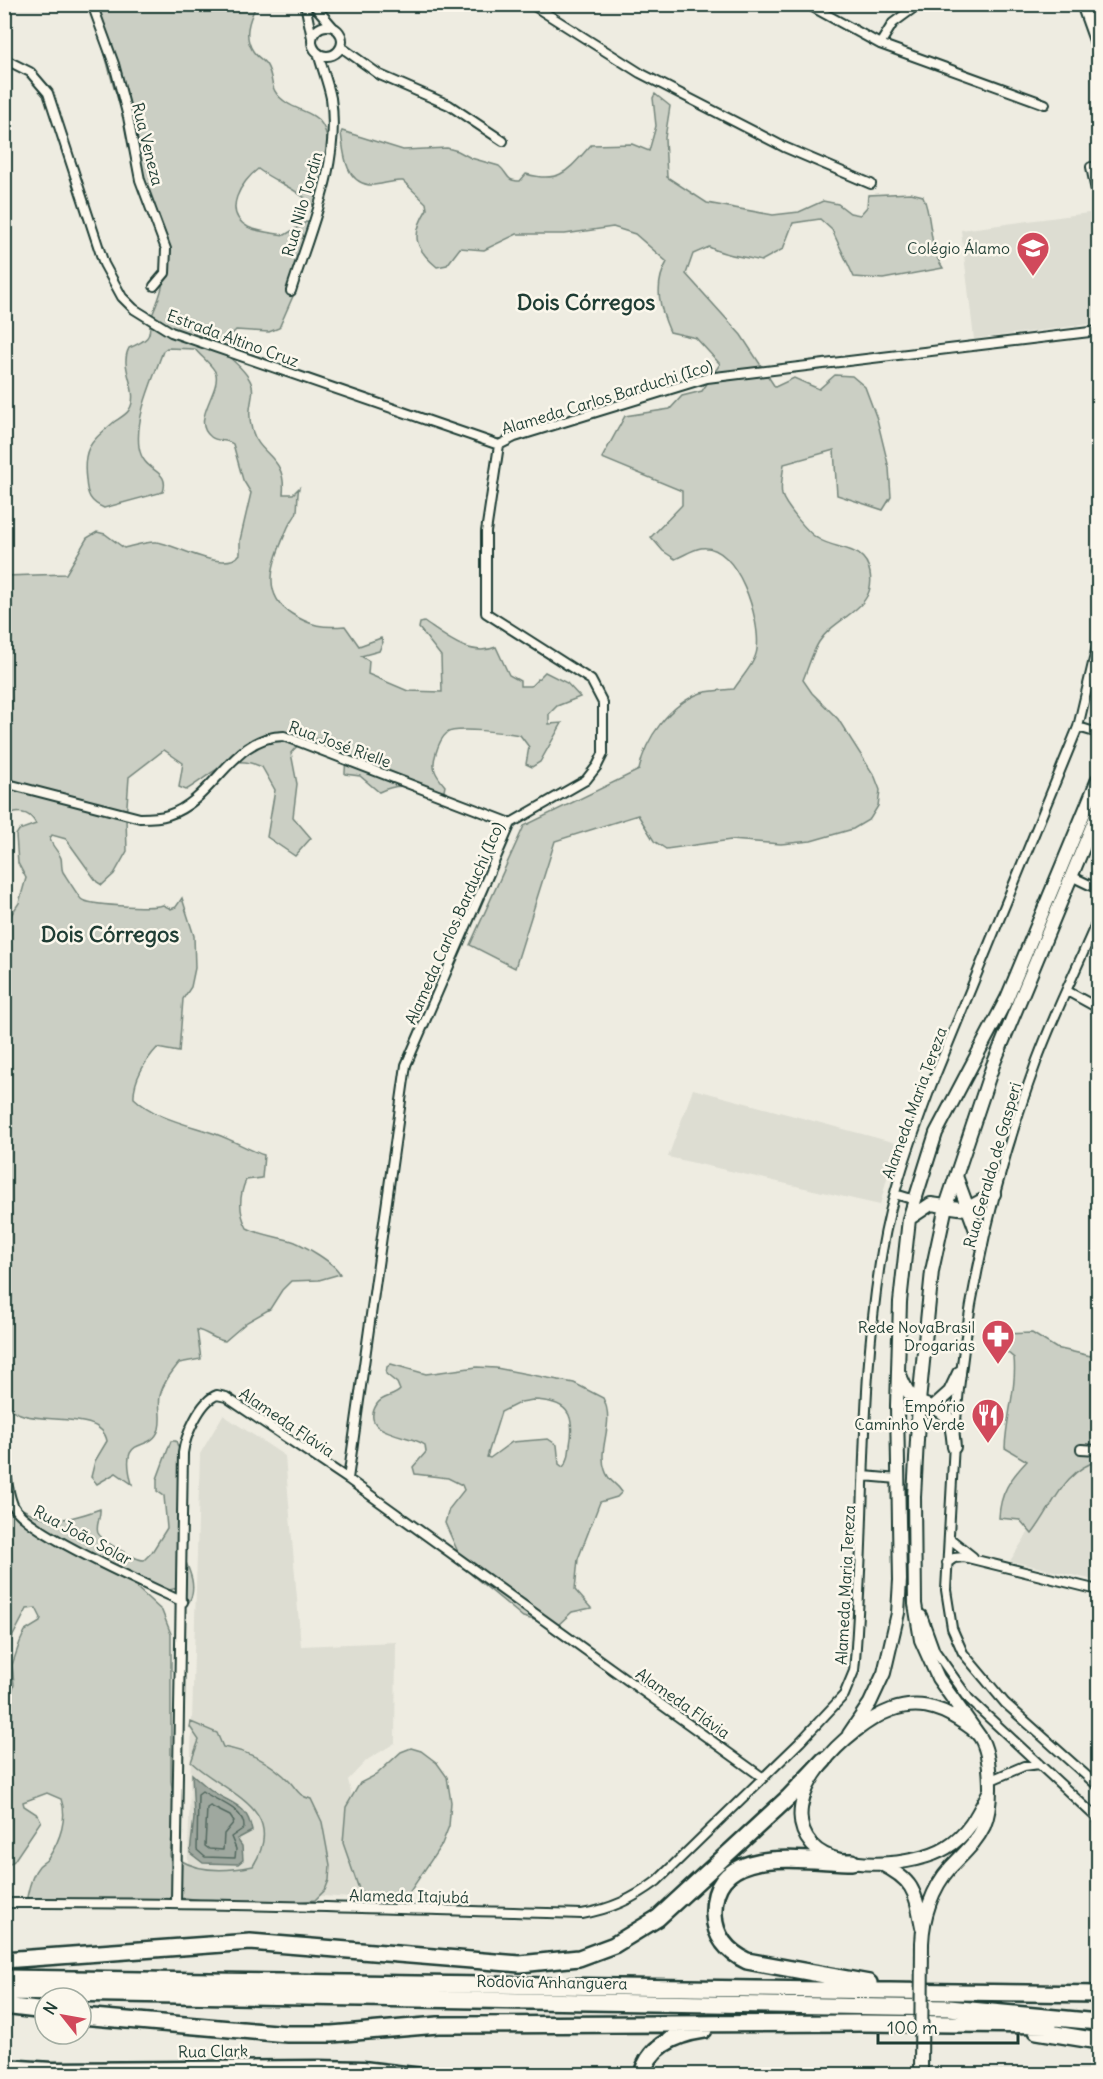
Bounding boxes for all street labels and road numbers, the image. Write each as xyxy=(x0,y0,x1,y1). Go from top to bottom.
street label: Rua Veneza xyxy=(128,100,168,188)
street label: Rua Nilo Tordin xyxy=(277,149,327,259)
street label: Estrada Altino Cruz xyxy=(164,305,302,371)
street label: Alameda Carlos Barduchi (Ico) xyxy=(499,355,715,439)
street label: Rua José Rielle xyxy=(286,716,394,772)
street label: Alameda Carlos Barduchi (Ico) xyxy=(400,818,508,1027)
street label: Alameda Maria Tereza xyxy=(877,1024,951,1182)
street label: Rua Geraldo de Gasperi xyxy=(959,1080,1025,1250)
street label: Alameda Flávia xyxy=(236,1383,338,1461)
street label: Rua João Solar xyxy=(30,1501,136,1569)
street label: Alameda Maria Tereza xyxy=(831,1504,859,1666)
street label: Alameda Flávia xyxy=(632,1663,734,1743)
street label: Alameda Itajubá xyxy=(349,1885,469,1907)
street label: Rodovia Anhanguera xyxy=(476,1971,628,1993)
street label: Rua Clark xyxy=(178,2040,248,2062)

